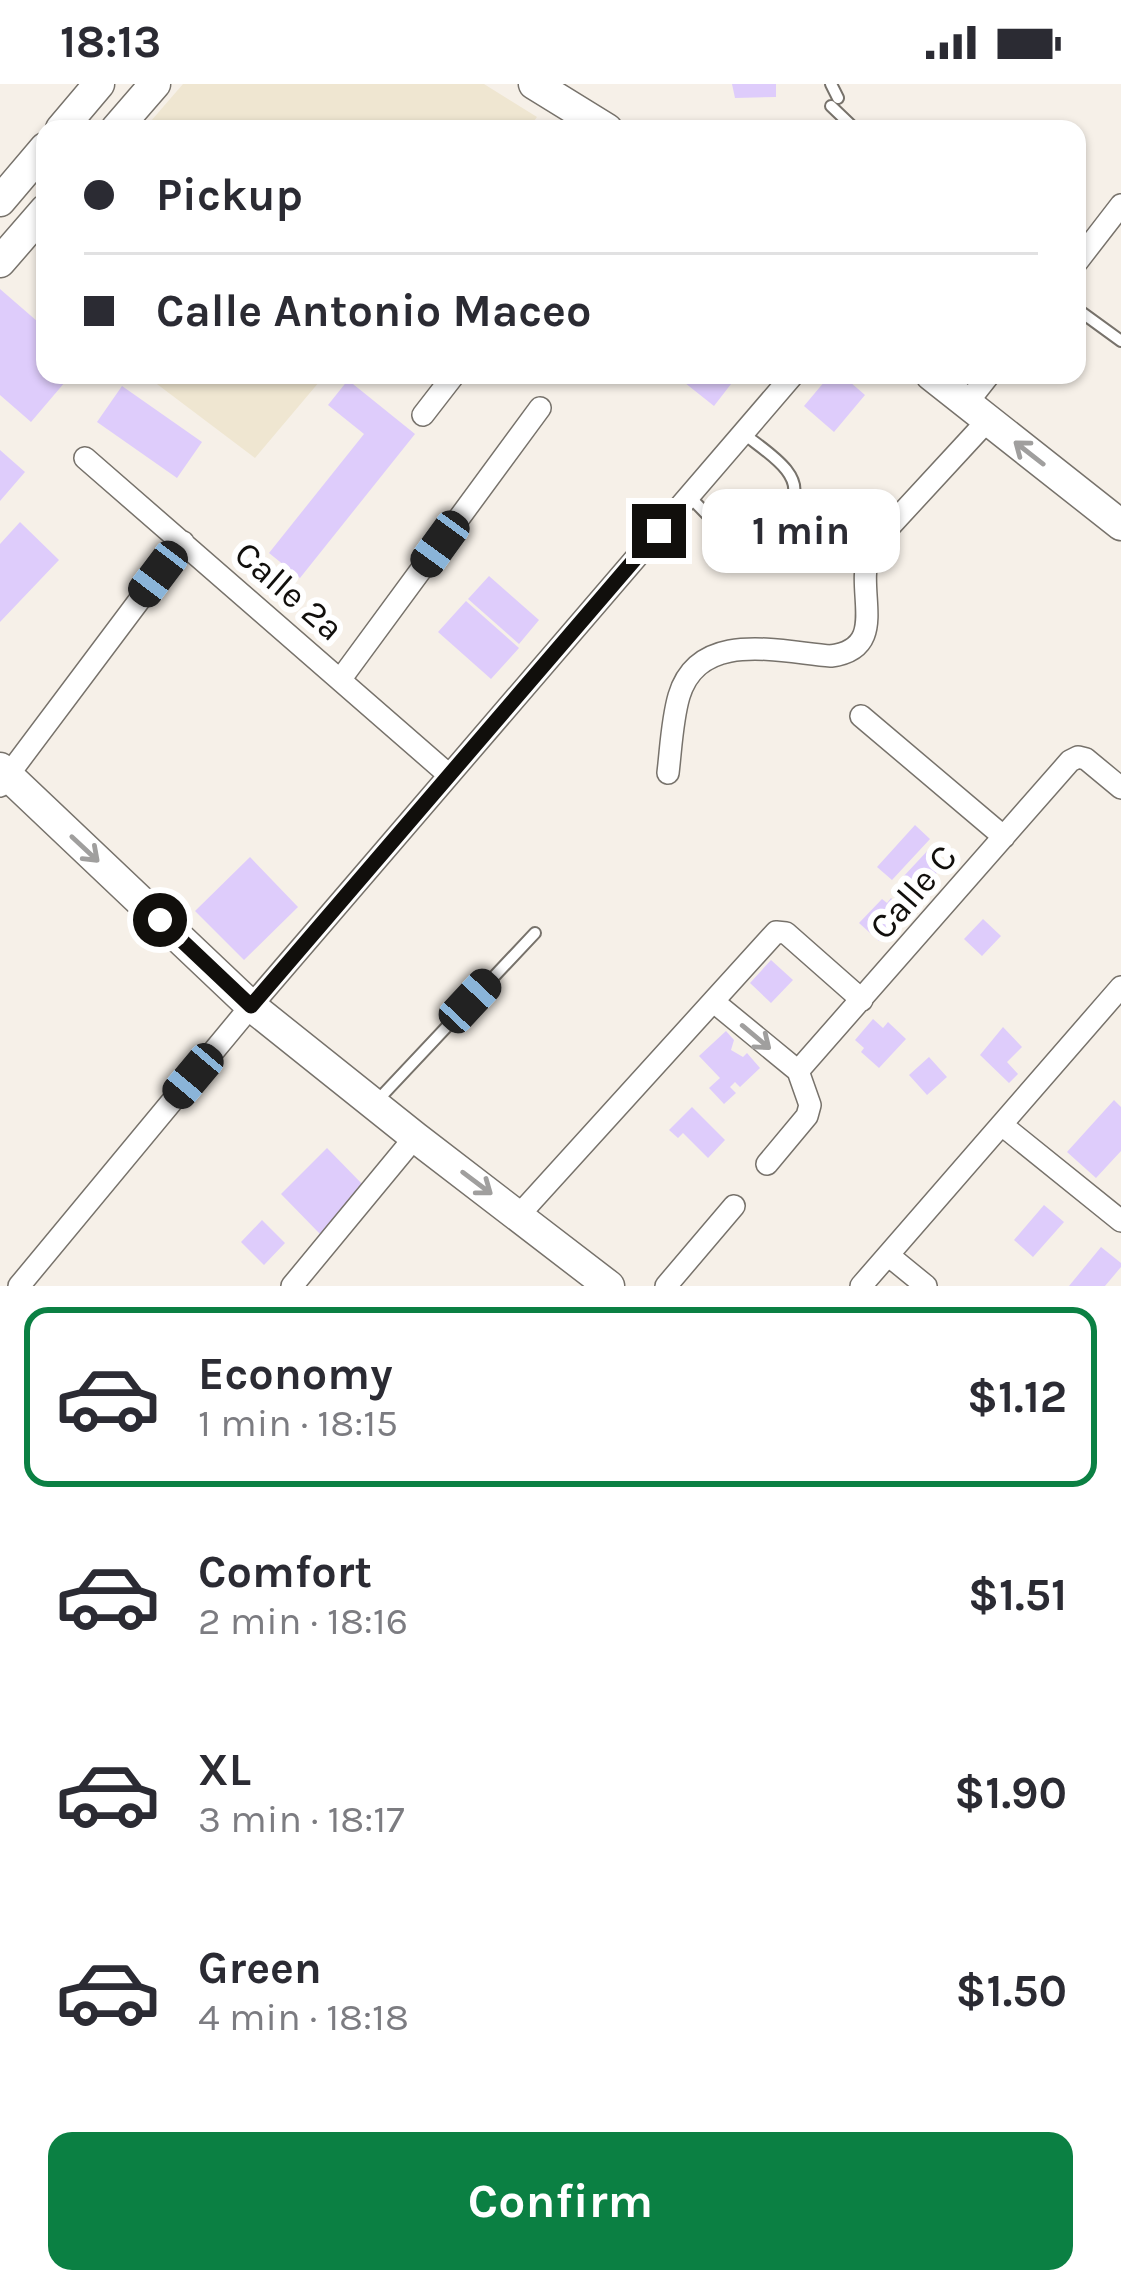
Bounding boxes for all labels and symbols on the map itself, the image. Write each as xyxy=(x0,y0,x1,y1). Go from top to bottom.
one-way arrow xyxy=(1014,440,1046,467)
callout: 1 min xyxy=(701,489,899,573)
car xyxy=(404,504,476,584)
route end xyxy=(632,504,686,558)
street label: Calle 2ª xyxy=(226,533,352,649)
car xyxy=(122,534,194,614)
one-way arrow xyxy=(70,834,99,862)
street label: Calle C xyxy=(861,836,965,948)
route start xyxy=(133,893,187,947)
car xyxy=(432,962,508,1040)
one-way arrow xyxy=(740,1022,771,1050)
car xyxy=(156,1037,230,1115)
one-way arrow xyxy=(460,1170,493,1196)

